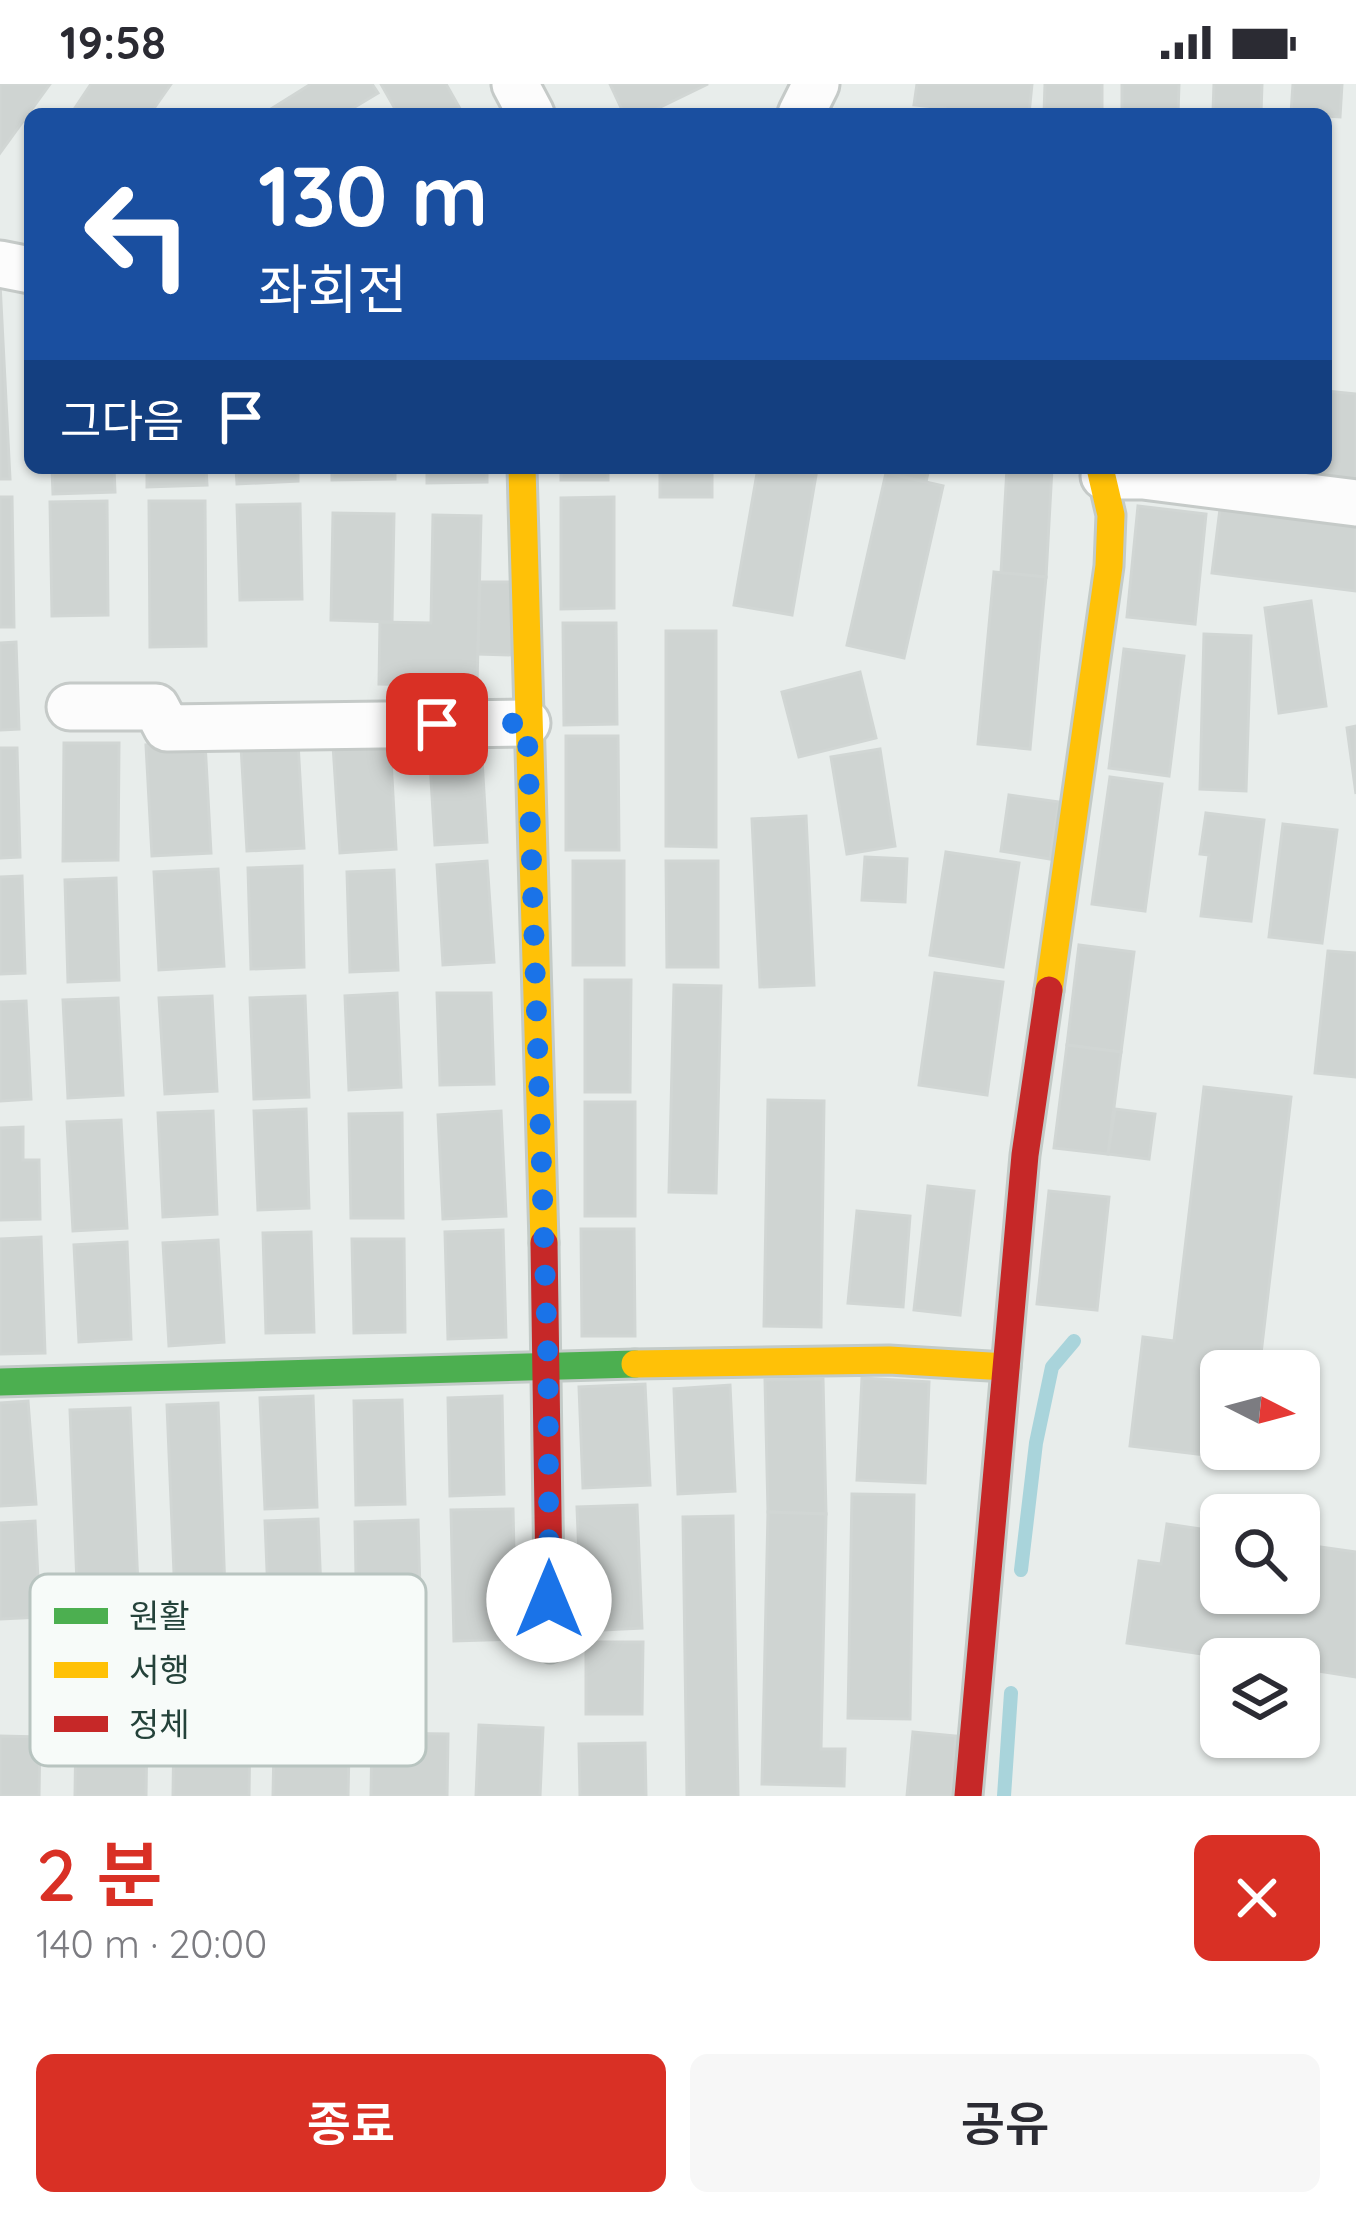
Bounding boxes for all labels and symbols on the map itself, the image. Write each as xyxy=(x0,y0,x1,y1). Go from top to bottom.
pin xyxy=(386,673,488,775)
north arrow xyxy=(1200,1350,1320,1470)
position arrow xyxy=(486,1537,612,1663)
legend xyxy=(30,1574,426,1766)
text: 원활 xyxy=(129,1595,190,1636)
text: 서행 xyxy=(129,1649,190,1690)
text: 정체 xyxy=(129,1703,190,1744)

